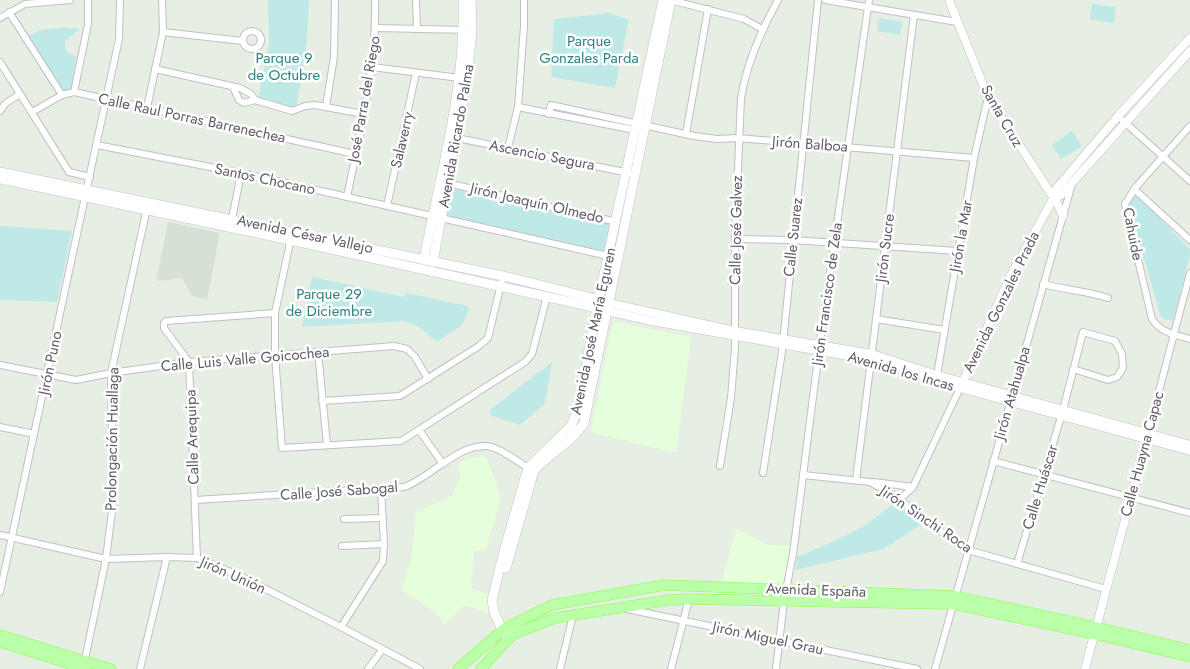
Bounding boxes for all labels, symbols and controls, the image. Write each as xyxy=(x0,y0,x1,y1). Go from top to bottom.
park label: Parque Gonzales Parda xyxy=(539,30,639,69)
street label: José Parra del Riego xyxy=(342,34,386,166)
park label: Parque 9 de Octubre xyxy=(248,47,321,86)
street label: Avenida Ricardo Palma xyxy=(433,62,479,210)
street label: Santa Cruz xyxy=(975,81,1029,151)
street label: Calle Raul Porras Barrenechea xyxy=(96,87,288,149)
street label: Salaverry xyxy=(385,109,419,170)
street label: Jirón Balboa xyxy=(769,130,849,158)
street label: Ascencio Segura xyxy=(487,134,597,176)
street label: Santos Chocano xyxy=(213,158,317,200)
street label: Calle José Galvez xyxy=(724,175,748,285)
street label: Jirón Joaquín Olmedo xyxy=(466,177,606,229)
street label: Calle Suarez xyxy=(778,196,808,278)
street label: Jirón la Mar xyxy=(944,197,978,276)
street label: Cahuide xyxy=(1117,206,1149,263)
street label: Avenida César Vallejo xyxy=(235,209,375,259)
street label: Jirón Sucre xyxy=(870,212,900,286)
street label: Jirón Francisco de Zela xyxy=(806,221,848,369)
street label: Avenida Gonzales Prada xyxy=(957,228,1045,376)
street label: Avenida José María Eguren xyxy=(564,245,622,417)
park label: Parque 29 de Diciembre xyxy=(286,283,373,322)
street label: Jirón Puno xyxy=(32,329,68,399)
street label: Calle Luis Valle Goicochea xyxy=(160,341,330,377)
street label: Jirón Atahualpa xyxy=(988,344,1036,444)
street label: Avenida los Incas xyxy=(845,345,957,397)
street label: Prolongación Huallaga xyxy=(100,367,124,511)
street label: Calle Arequipa xyxy=(179,389,205,485)
street label: Calle Huayna Capac xyxy=(1115,389,1169,519)
street label: Calle Huáscar xyxy=(1017,441,1064,532)
street label: Calle José Sabogal xyxy=(279,476,399,506)
street label: Jirón Sinchi Roca xyxy=(874,479,977,558)
street label: Jirón Unión xyxy=(195,550,270,599)
street label: Avenida España xyxy=(765,577,867,603)
street label: Jirón Miguel Grau xyxy=(708,615,826,661)

